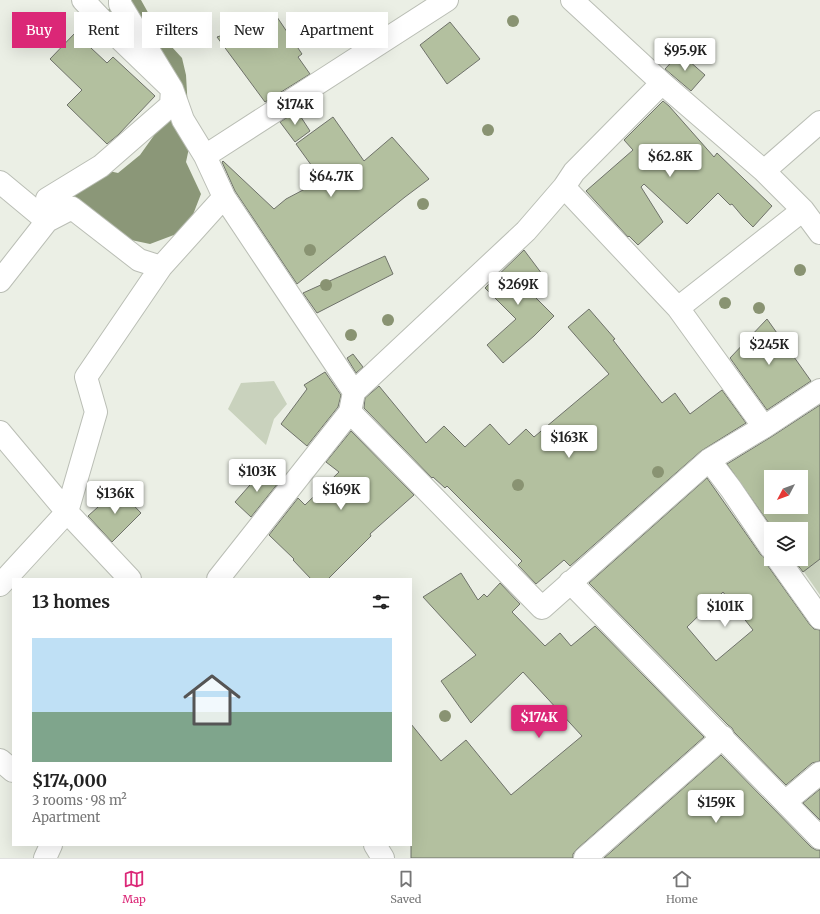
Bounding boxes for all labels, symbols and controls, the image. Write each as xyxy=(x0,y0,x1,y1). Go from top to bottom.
chip: Buy xyxy=(12,12,66,48)
chip: Rent xyxy=(74,12,134,48)
chip: Filters xyxy=(142,12,212,48)
chip: New xyxy=(220,12,278,48)
chip: Apartment xyxy=(286,12,388,48)
pin: $95.9K xyxy=(652,38,718,72)
text: $95.9K xyxy=(663,42,707,59)
pin: $174K xyxy=(267,92,323,126)
text: $174K xyxy=(276,96,314,113)
pin: $62.8K xyxy=(637,144,703,178)
text: $62.8K xyxy=(648,148,692,165)
pin: $64.7K xyxy=(298,164,364,198)
text: $64.7K xyxy=(309,168,353,185)
pin: $269K xyxy=(490,272,546,306)
text: $269K xyxy=(498,276,538,293)
pin: $245K xyxy=(741,332,797,366)
text: $245K xyxy=(749,336,789,353)
pin: $163K xyxy=(541,425,597,459)
text: $163K xyxy=(550,429,588,446)
pin: $103K xyxy=(229,459,285,493)
text: $103K xyxy=(238,463,276,480)
north arrow xyxy=(764,470,808,514)
map controls xyxy=(764,470,808,566)
pin: $169K xyxy=(313,477,369,511)
pin: $136K xyxy=(87,481,143,515)
text: $169K xyxy=(322,481,360,498)
text: $136K xyxy=(96,485,134,502)
button: layers xyxy=(764,522,808,566)
text: 13 homes xyxy=(32,591,110,613)
icon: filters xyxy=(370,591,392,613)
pin: $101K xyxy=(697,594,753,628)
text: $101K xyxy=(706,598,744,615)
icon: home xyxy=(176,664,248,736)
pin: $174K xyxy=(511,705,567,739)
text: $174K xyxy=(520,709,558,726)
text: $174,000 xyxy=(32,770,107,792)
pin: $159K xyxy=(688,790,744,824)
text: 3 rooms · 98 m² xyxy=(32,792,127,809)
text: $159K xyxy=(697,794,735,811)
text: Apartment xyxy=(32,809,100,826)
tab: Map xyxy=(122,868,146,906)
tab: Saved xyxy=(390,868,421,906)
tab: Home xyxy=(666,868,698,906)

